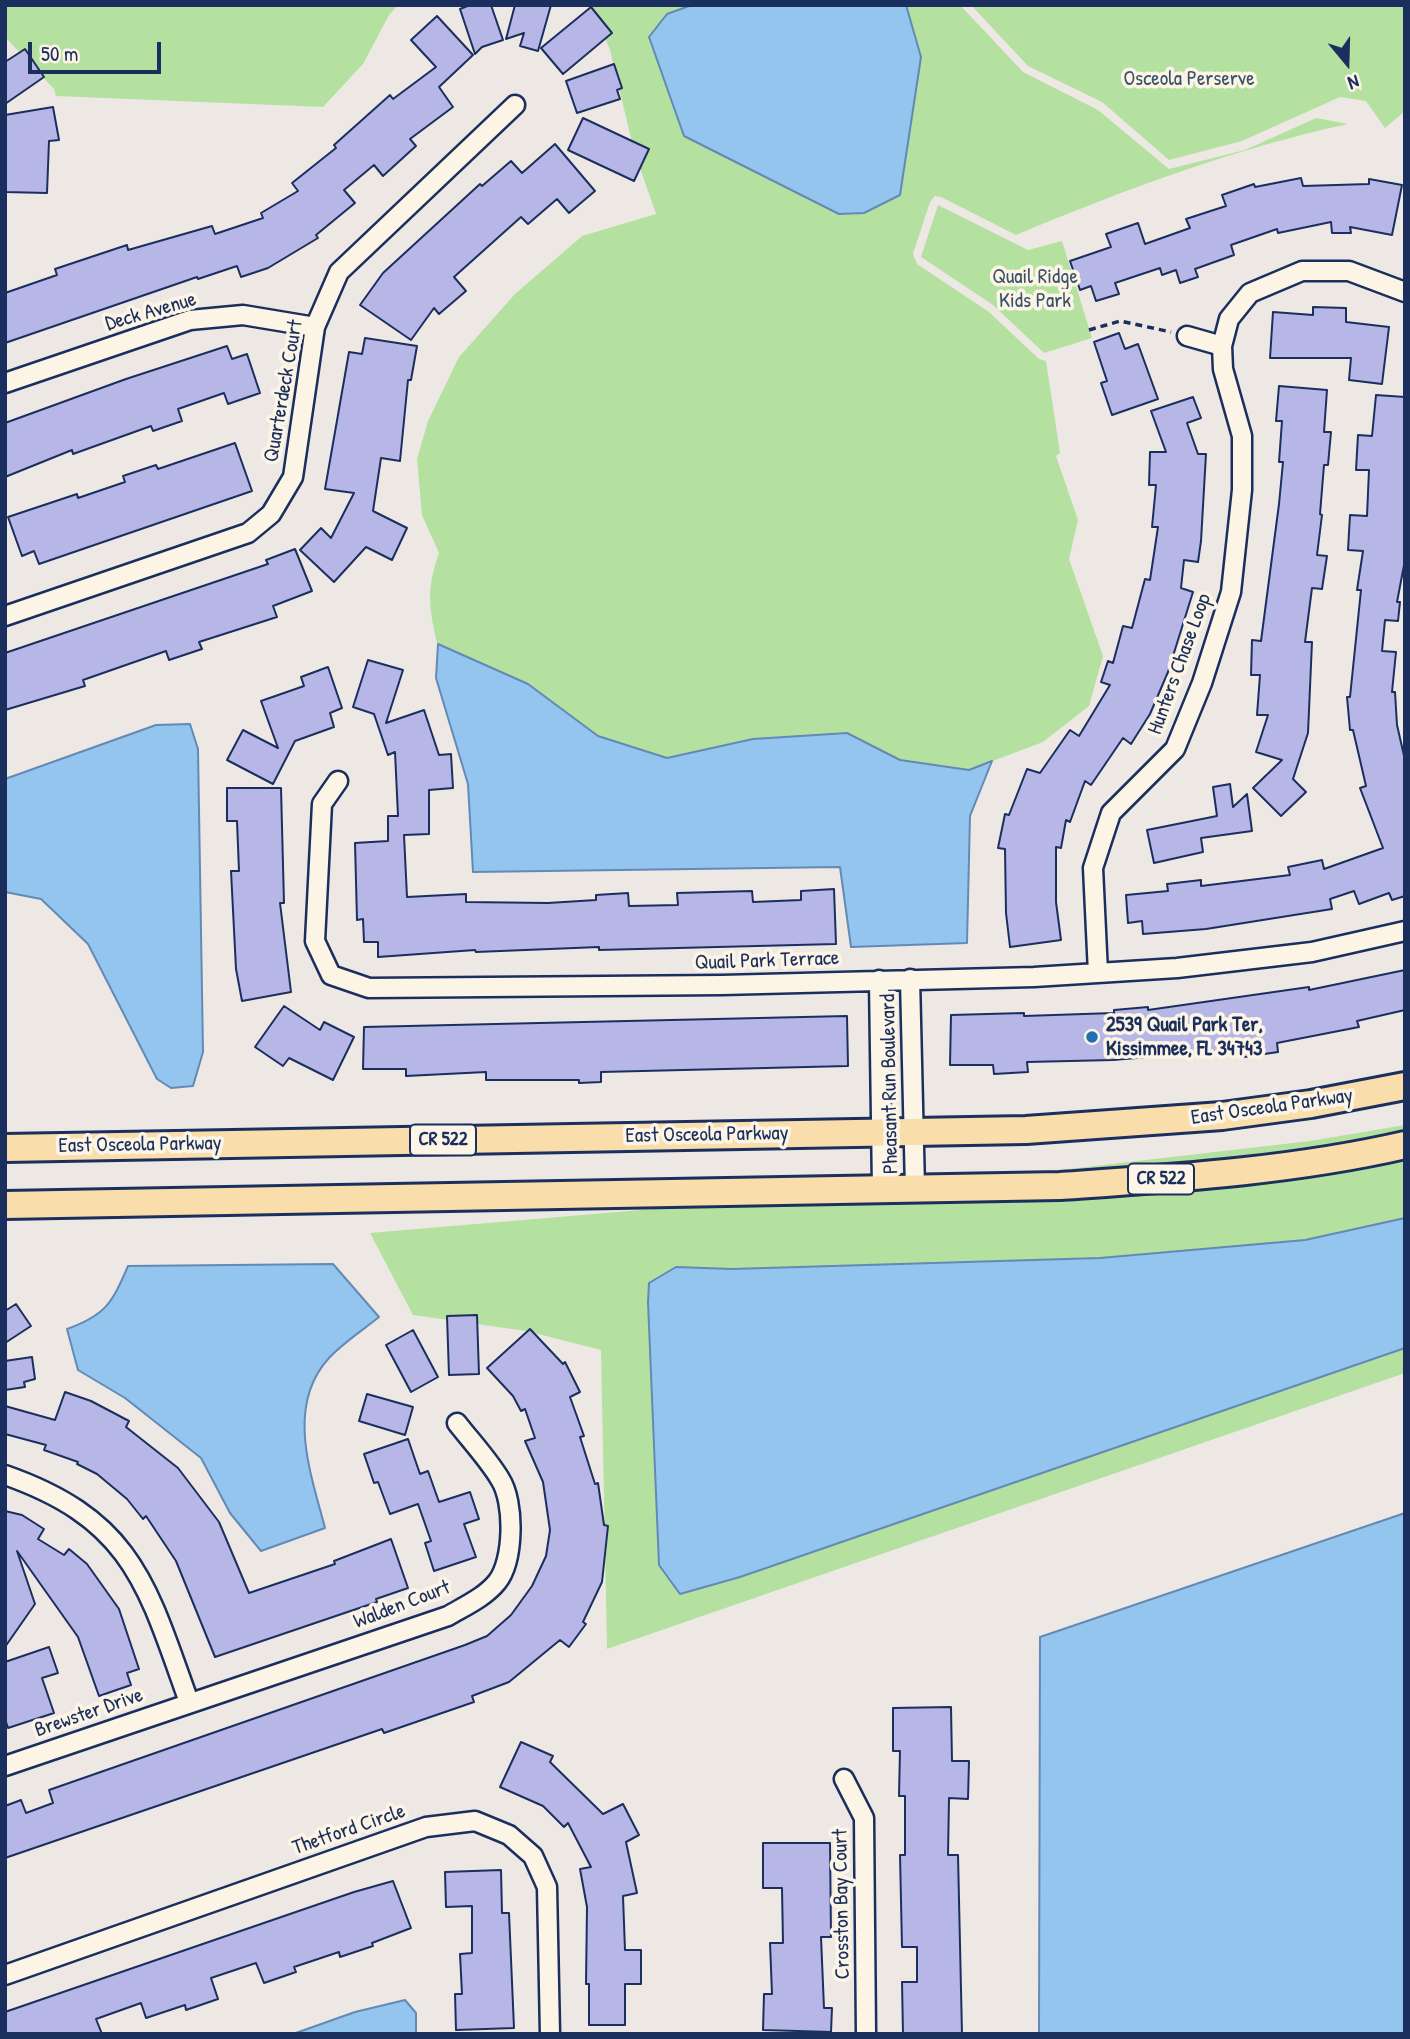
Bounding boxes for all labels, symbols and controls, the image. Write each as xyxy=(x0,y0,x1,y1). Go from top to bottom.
scale bar xyxy=(32,28,164,72)
north arrow xyxy=(1312,28,1382,98)
text: 50 m xyxy=(41,39,78,68)
park label: Osceola Perserve xyxy=(1123,66,1255,92)
text: N xyxy=(1345,69,1363,97)
park label: Quail Ridge Kids Park xyxy=(992,264,1078,314)
street label: Deck Avenue xyxy=(103,287,199,337)
street label: Quarterdeck Court xyxy=(259,318,309,464)
street label: Hunters Chase Loop xyxy=(1143,590,1217,738)
street label: Quail Park Terrace xyxy=(694,946,840,976)
street label: Pheasant Run Boulevard xyxy=(876,994,904,1174)
place label: 2539 Quail Park Ter, Kissimmee, FL 34743 xyxy=(1106,1012,1263,1062)
marker: 2539 Quail Park Ter, Kissimmee, FL 34743 xyxy=(1084,1029,1100,1045)
street label: East Osceola Parkway xyxy=(1190,1083,1354,1131)
street label: East Osceola Parkway xyxy=(625,1121,789,1149)
road number: CR 522 xyxy=(410,1124,476,1156)
street label: East Osceola Parkway xyxy=(58,1131,222,1159)
road number: CR 522 xyxy=(1128,1163,1194,1194)
street label: Walden Court xyxy=(350,1575,454,1635)
street label: Brewster Drive xyxy=(32,1683,146,1743)
street label: Thetford Circle xyxy=(289,1799,409,1861)
street label: Crosston Bay Court xyxy=(828,1829,856,1979)

